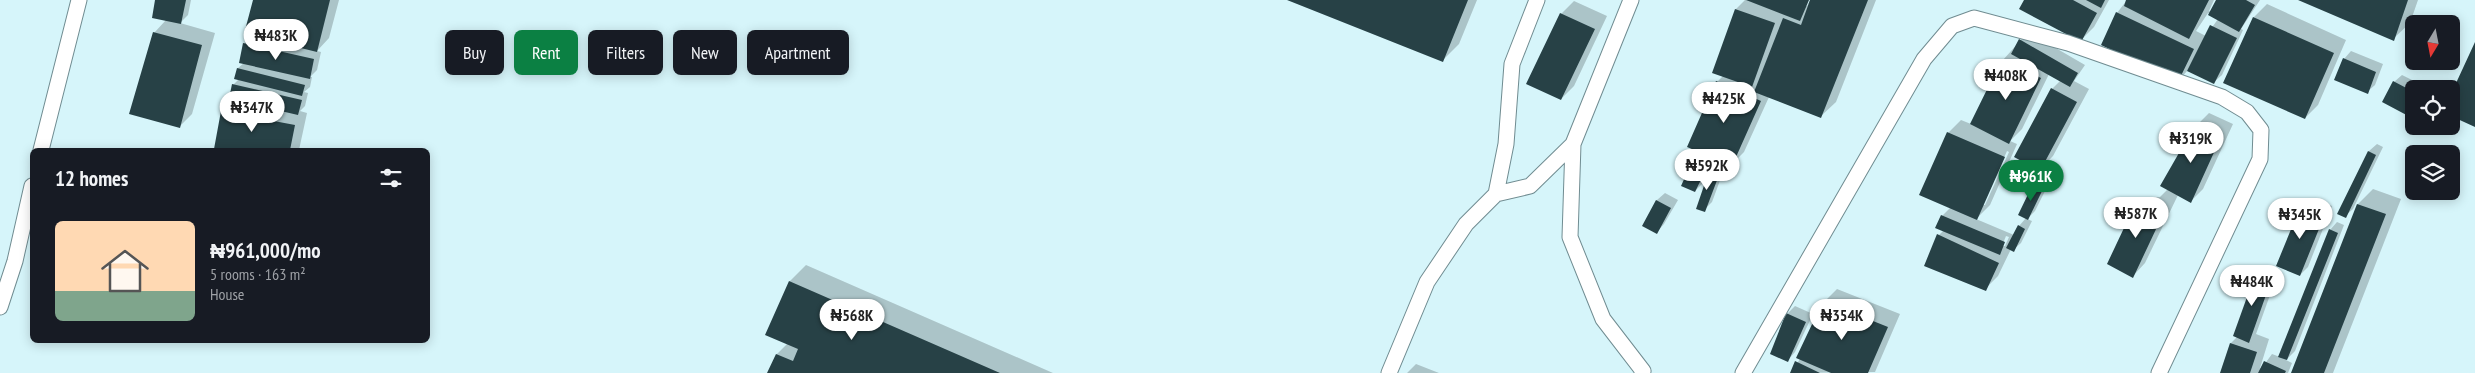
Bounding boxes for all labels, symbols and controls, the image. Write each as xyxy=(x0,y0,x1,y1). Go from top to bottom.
north arrow xyxy=(2405,15,2460,70)
map controls xyxy=(2405,15,2460,200)
pin: ₦483K xyxy=(241,18,311,61)
text: ₦483K xyxy=(255,25,297,45)
chip: Buy xyxy=(445,30,504,75)
chip: Rent xyxy=(514,30,578,75)
chip: Filters xyxy=(588,30,663,75)
chip: New xyxy=(673,30,737,75)
chip: Apartment xyxy=(747,30,849,75)
pin: ₦408K xyxy=(1971,58,2041,101)
text: ₦408K xyxy=(1985,65,2027,85)
button: locate xyxy=(2405,80,2460,135)
pin: ₦425K xyxy=(1689,82,1759,124)
text: ₦425K xyxy=(1703,88,1745,108)
pin: ₦347K xyxy=(217,90,287,133)
text: ₦347K xyxy=(231,97,273,117)
pin: ₦319K xyxy=(2156,121,2226,164)
text: ₦319K xyxy=(2170,128,2212,148)
button: layers xyxy=(2405,145,2460,200)
pin: ₦592K xyxy=(1672,148,1742,191)
text: ₦592K xyxy=(1686,155,1728,175)
pin: ₦961K xyxy=(1996,160,2066,202)
icon: filters xyxy=(377,164,405,192)
text: 12 homes xyxy=(55,165,128,192)
text: ₦961K xyxy=(2010,166,2052,186)
pin: ₦587K xyxy=(2101,196,2171,239)
pin: ₦345K xyxy=(2265,198,2335,240)
text: ₦587K xyxy=(2115,203,2157,223)
text: ₦345K xyxy=(2279,204,2321,224)
text: ₦961,000/mo xyxy=(210,237,321,264)
icon: home xyxy=(95,241,155,301)
text: 5 rooms · 163 m² xyxy=(210,264,306,284)
pin: ₦484K xyxy=(2217,264,2287,307)
text: ₦484K xyxy=(2231,271,2273,291)
text: House xyxy=(210,284,244,304)
pin: ₦568K xyxy=(817,298,887,341)
pin: ₦354K xyxy=(1807,298,1877,341)
text: ₦568K xyxy=(831,305,873,325)
text: ₦354K xyxy=(1821,305,1863,325)

